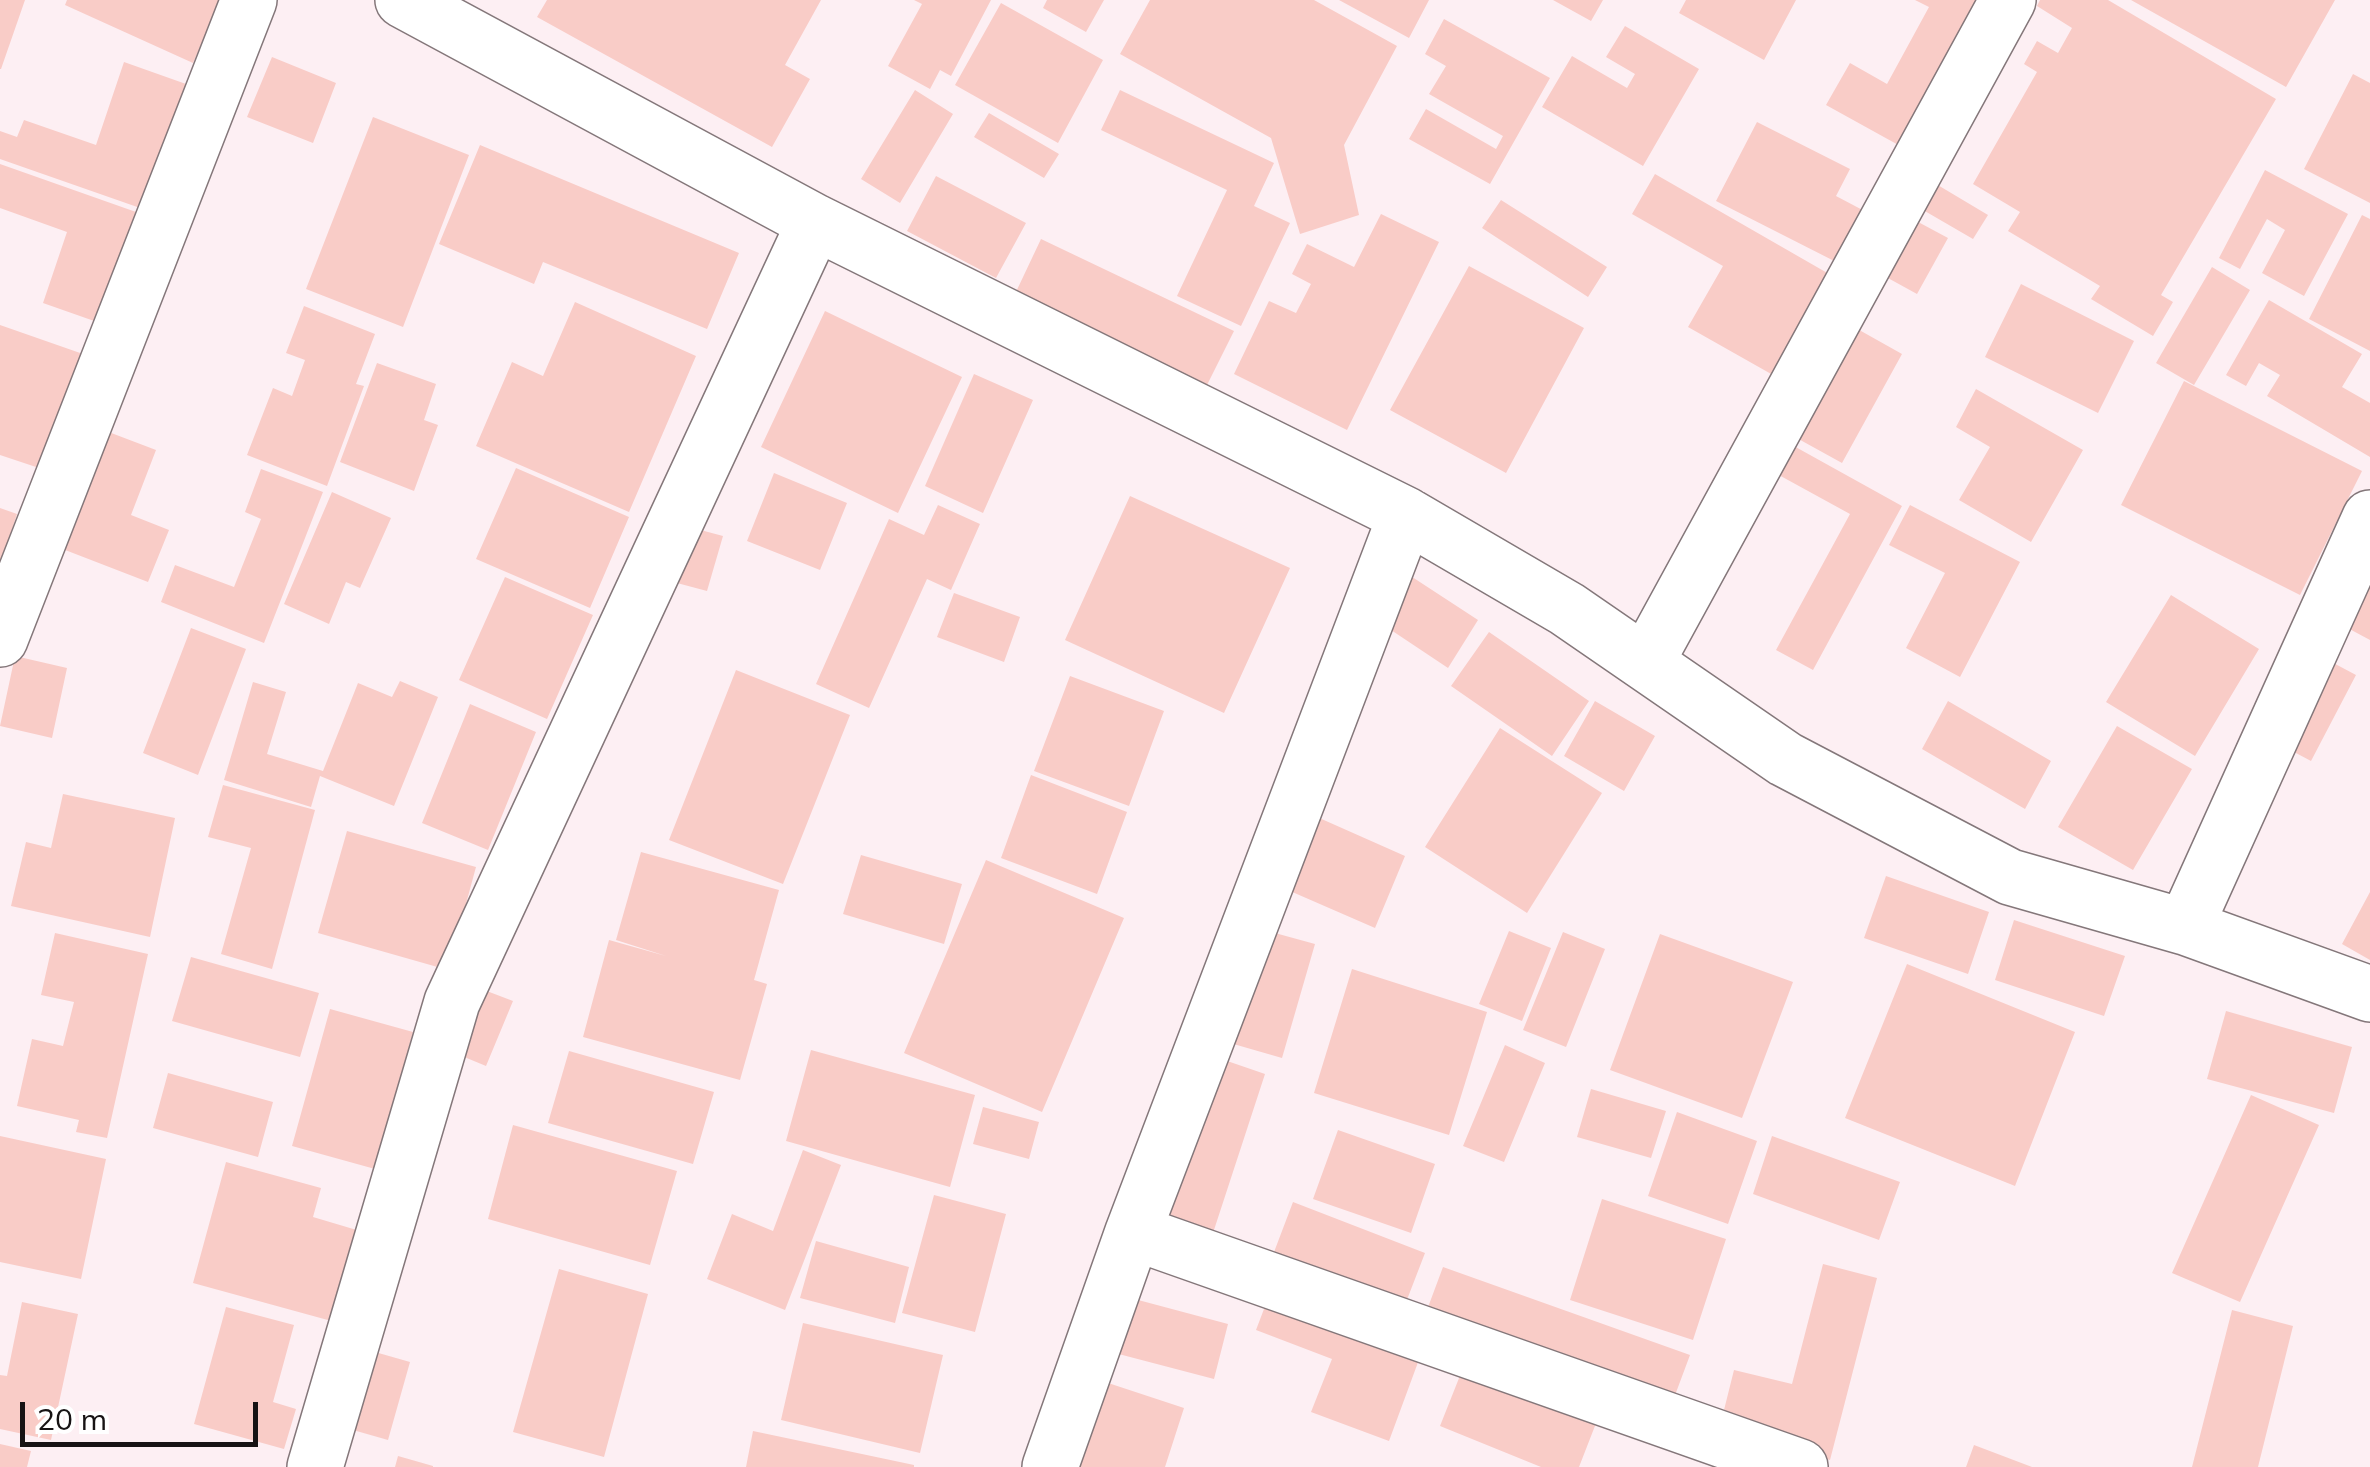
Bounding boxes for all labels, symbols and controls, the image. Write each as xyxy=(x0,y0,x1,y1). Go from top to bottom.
scale bar xyxy=(25,1382,262,1444)
text: 20 m xyxy=(37,1400,107,1438)

